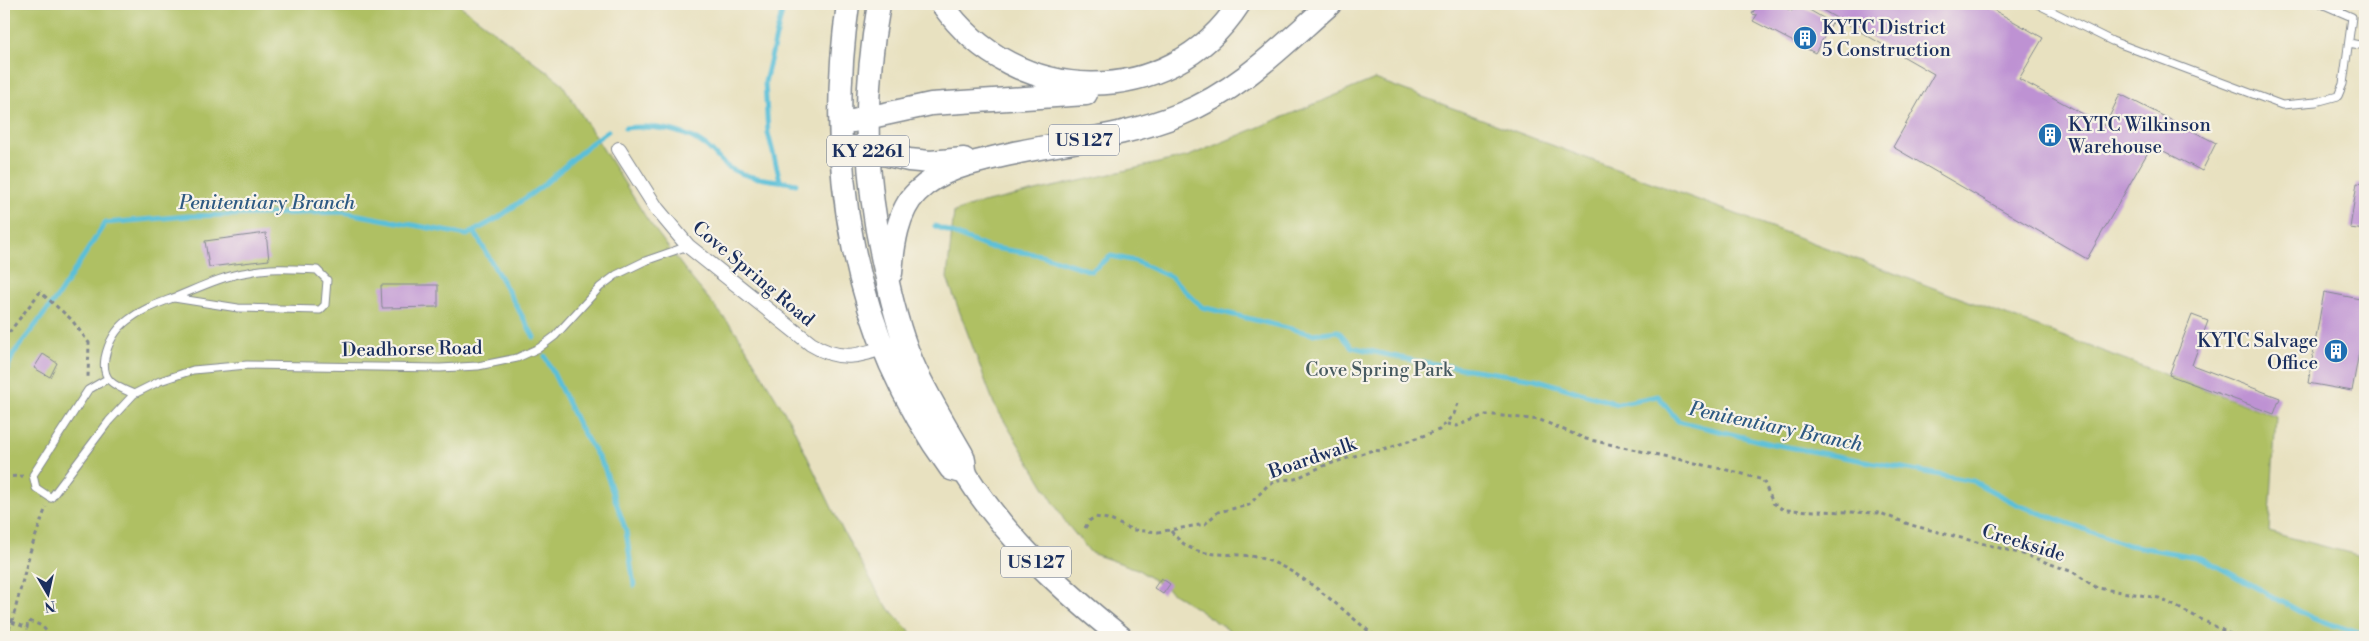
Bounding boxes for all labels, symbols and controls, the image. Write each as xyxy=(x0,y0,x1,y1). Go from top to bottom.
place label: KYTC District 5 Construction xyxy=(1822,16,1951,62)
building icon: KYTC District 5 Construction xyxy=(1792,25,1818,51)
place label: KYTC Wilkinson Warehouse xyxy=(2067,113,2211,159)
building icon: KYTC Wilkinson Warehouse xyxy=(2037,122,2063,148)
road number: US 127 xyxy=(1049,124,1119,156)
road number: KY 2261 xyxy=(827,136,909,166)
water label: Penitentiary Branch xyxy=(178,191,356,216)
street label: Cove Spring Road xyxy=(687,216,819,332)
place label: KYTC Salvage Office xyxy=(2197,329,2318,375)
street label: Deadhorse Road xyxy=(341,336,483,362)
building icon: KYTC Salvage Office xyxy=(2323,338,2349,364)
park label: Cove Spring Park xyxy=(1305,358,1454,382)
water label: Penitentiary Branch xyxy=(1686,397,1865,458)
street label: Boardwalk xyxy=(1264,431,1360,484)
street label: Creekside xyxy=(1979,519,2068,567)
road number: US 127 xyxy=(1001,546,1071,578)
north arrow xyxy=(22,568,72,618)
text: N xyxy=(43,596,57,616)

